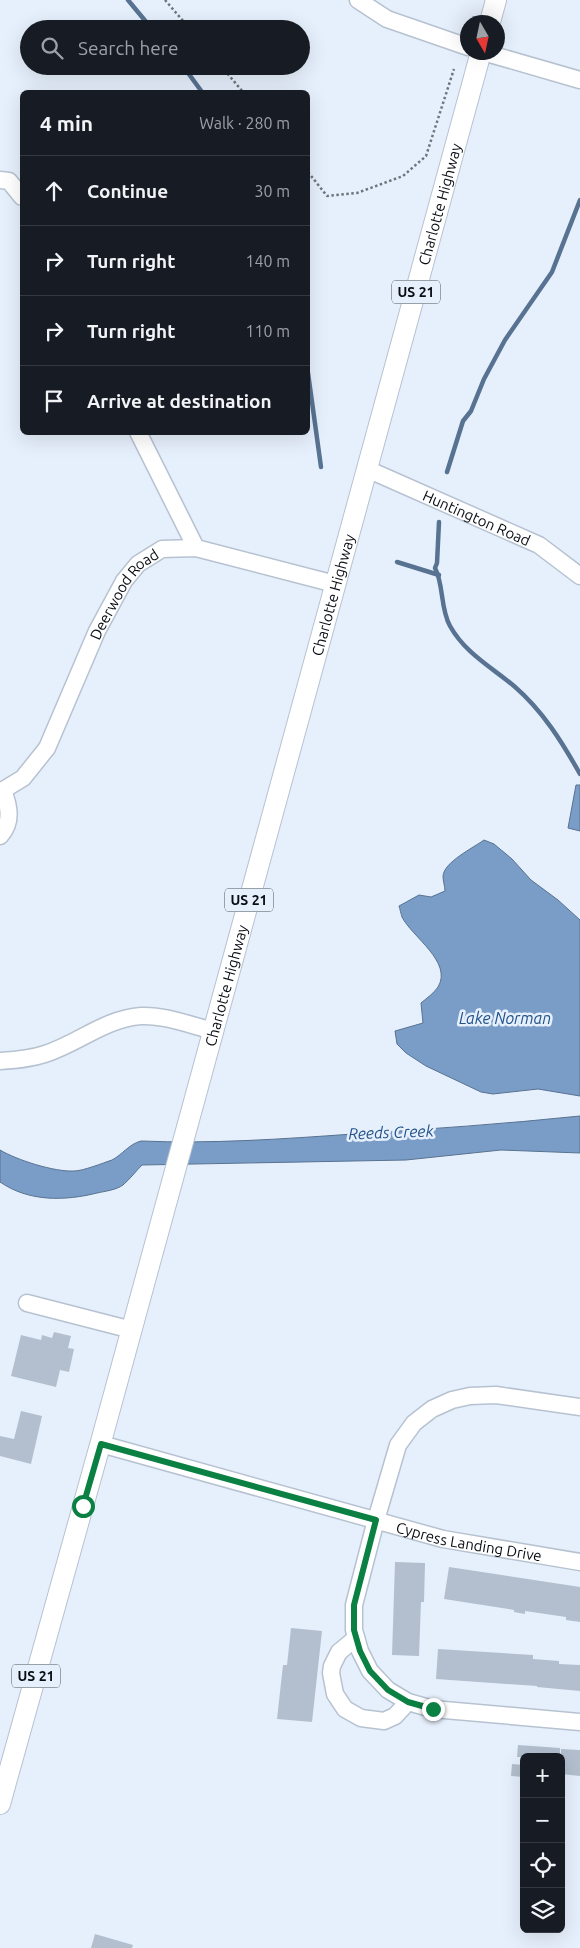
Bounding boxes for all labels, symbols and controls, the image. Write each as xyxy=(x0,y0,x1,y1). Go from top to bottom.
north arrow xyxy=(460,15,505,60)
search box xyxy=(20,20,310,75)
icon: search xyxy=(38,34,66,62)
text: Search here xyxy=(78,37,178,59)
text: 4 min xyxy=(40,111,93,135)
text: Walk · 280 m xyxy=(199,114,290,132)
street label: Charlotte Highway xyxy=(415,142,464,267)
icon: ahead xyxy=(40,177,68,205)
text: Continue xyxy=(87,180,168,202)
text: 30 m xyxy=(254,182,290,200)
icon: right xyxy=(40,247,68,275)
text: Turn right xyxy=(87,250,175,272)
text: 140 m xyxy=(245,252,290,270)
road number: US 21 xyxy=(392,280,440,304)
icon: right xyxy=(40,317,68,345)
text: Turn right xyxy=(87,320,175,342)
text: 110 m xyxy=(245,322,290,340)
icon: arrive xyxy=(40,387,68,415)
text: Arrive at destination xyxy=(87,390,272,412)
street label: Huntington Road xyxy=(420,486,533,549)
street label: Charlotte Highway xyxy=(308,532,357,658)
street label: Deerwood Road xyxy=(86,545,161,642)
road number: US 21 xyxy=(225,888,273,912)
street label: Charlotte Highway xyxy=(201,923,250,1048)
water label: Lake Norman xyxy=(459,1009,551,1027)
water label: Reeds Creek xyxy=(348,1121,435,1142)
route start xyxy=(72,1495,95,1518)
street label: Cypress Landing Drive xyxy=(394,1518,543,1564)
road number: US 21 xyxy=(12,1664,60,1688)
route end xyxy=(422,1698,445,1721)
map controls xyxy=(520,1753,565,1933)
button: + xyxy=(520,1753,565,1798)
button: − xyxy=(520,1798,565,1843)
button: locate xyxy=(520,1843,565,1888)
button: layers xyxy=(520,1888,565,1933)

